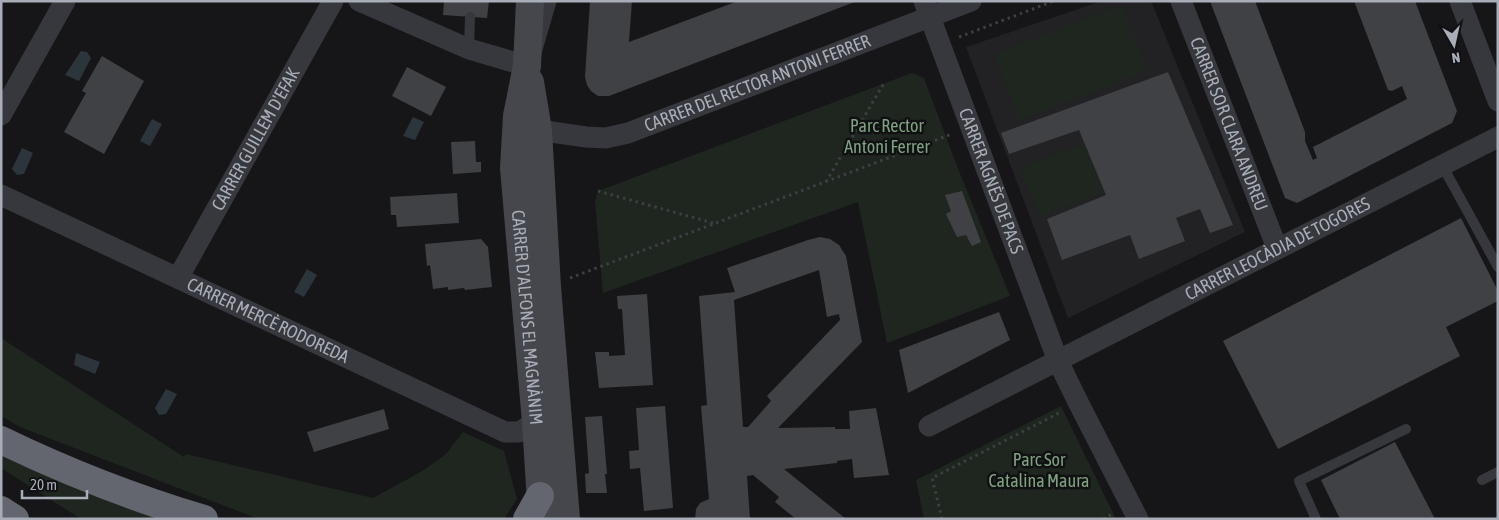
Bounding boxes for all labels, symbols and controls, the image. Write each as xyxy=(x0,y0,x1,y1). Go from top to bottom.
north arrow xyxy=(1429,20,1479,70)
street label: CARRER DEL RECTOR ANTONI FERRER xyxy=(641,30,873,136)
street label: CARRER SOR CLARA ANDREU xyxy=(1186,34,1273,214)
text: N xyxy=(1451,49,1461,66)
street label: CARRER GUILLEM D'EFAK xyxy=(207,64,304,214)
street label: CARRER AGNÈS DE PACS xyxy=(955,105,1028,257)
park label: Parc Rector Antoni Ferrer xyxy=(844,115,930,157)
street label: CARRER LEOCÀDIA DE TOGORES xyxy=(1181,193,1374,304)
street label: CARRER D'ALFONS EL MAGNÀNIM xyxy=(508,209,547,426)
street label: CARRER MERCÈ RODOREDA xyxy=(184,273,353,367)
park label: Parc Sor Catalina Maura xyxy=(989,449,1089,491)
scale bar xyxy=(22,468,88,500)
text: 20 m xyxy=(30,476,57,493)

